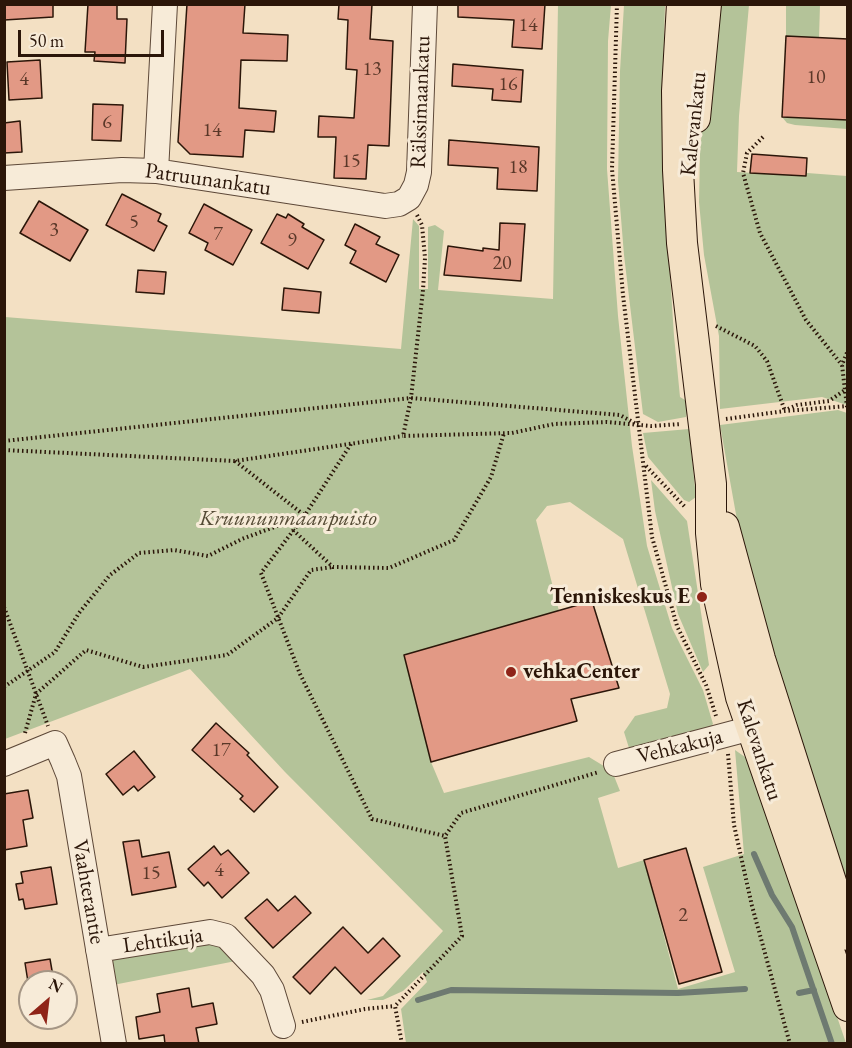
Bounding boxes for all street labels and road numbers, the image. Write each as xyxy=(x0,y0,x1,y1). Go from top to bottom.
street label: Rälssimaankatu xyxy=(405,35,437,169)
street label: Kalevankatu xyxy=(675,70,713,178)
street label: Patruunankatu xyxy=(143,158,273,202)
street label: Kalevankatu xyxy=(730,696,788,804)
street label: Vehkakuja xyxy=(634,724,726,770)
street label: Vaahterantie xyxy=(66,838,110,946)
street label: Lehtikuja xyxy=(121,922,205,960)

